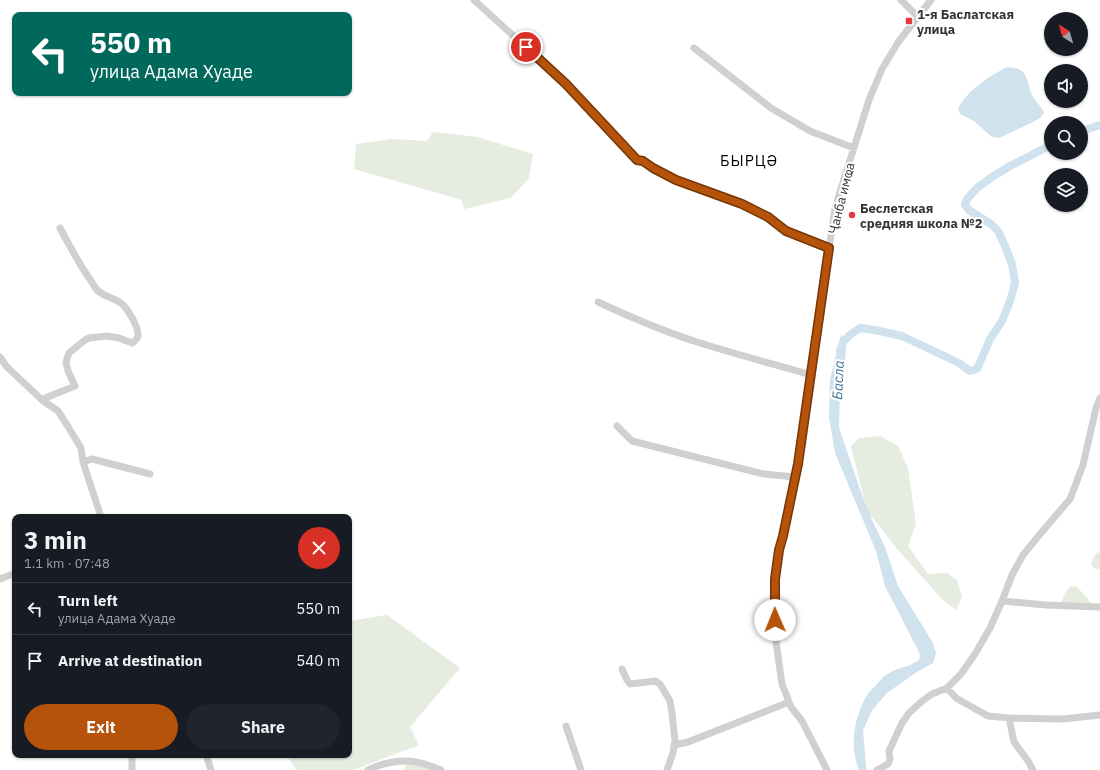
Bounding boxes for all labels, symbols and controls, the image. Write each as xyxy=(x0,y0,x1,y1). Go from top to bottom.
place label: 1-я Баслатская улица xyxy=(917,6,1014,38)
north arrow xyxy=(1044,12,1088,56)
map controls xyxy=(1044,12,1088,212)
marker: 1-я Баслатская улица xyxy=(904,16,914,26)
text: 550 m xyxy=(90,24,172,61)
icon: left xyxy=(24,28,76,80)
pin xyxy=(509,30,543,64)
icon: arrive xyxy=(515,36,537,58)
text: улица Адама Хуаде xyxy=(90,60,253,83)
button: sound xyxy=(1044,64,1088,108)
button: search xyxy=(1044,116,1088,160)
district label: БЫРЦӘ xyxy=(720,151,778,170)
street label: Ҷанба имҩа xyxy=(824,161,859,236)
button: layers xyxy=(1044,168,1088,212)
place label: Беслетская средняя школа №2 xyxy=(860,200,983,232)
marker: Беслетская средняя школа №2 xyxy=(847,210,857,220)
water label: Басла xyxy=(828,360,848,400)
text: 3 min xyxy=(24,524,87,556)
button: close xyxy=(298,527,340,569)
text: 1.1 km · 07:48 xyxy=(24,555,110,572)
text: Turn left xyxy=(58,591,118,610)
icon: left xyxy=(24,598,46,620)
text: 550 m xyxy=(296,599,340,618)
position arrow xyxy=(754,599,796,641)
text: улица Адама Хуаде xyxy=(58,610,176,627)
icon: arrive xyxy=(24,650,46,672)
text: Arrive at destination xyxy=(58,651,202,670)
text: 540 m xyxy=(296,651,340,670)
button: Exit xyxy=(24,704,178,750)
button: Share xyxy=(186,704,340,750)

